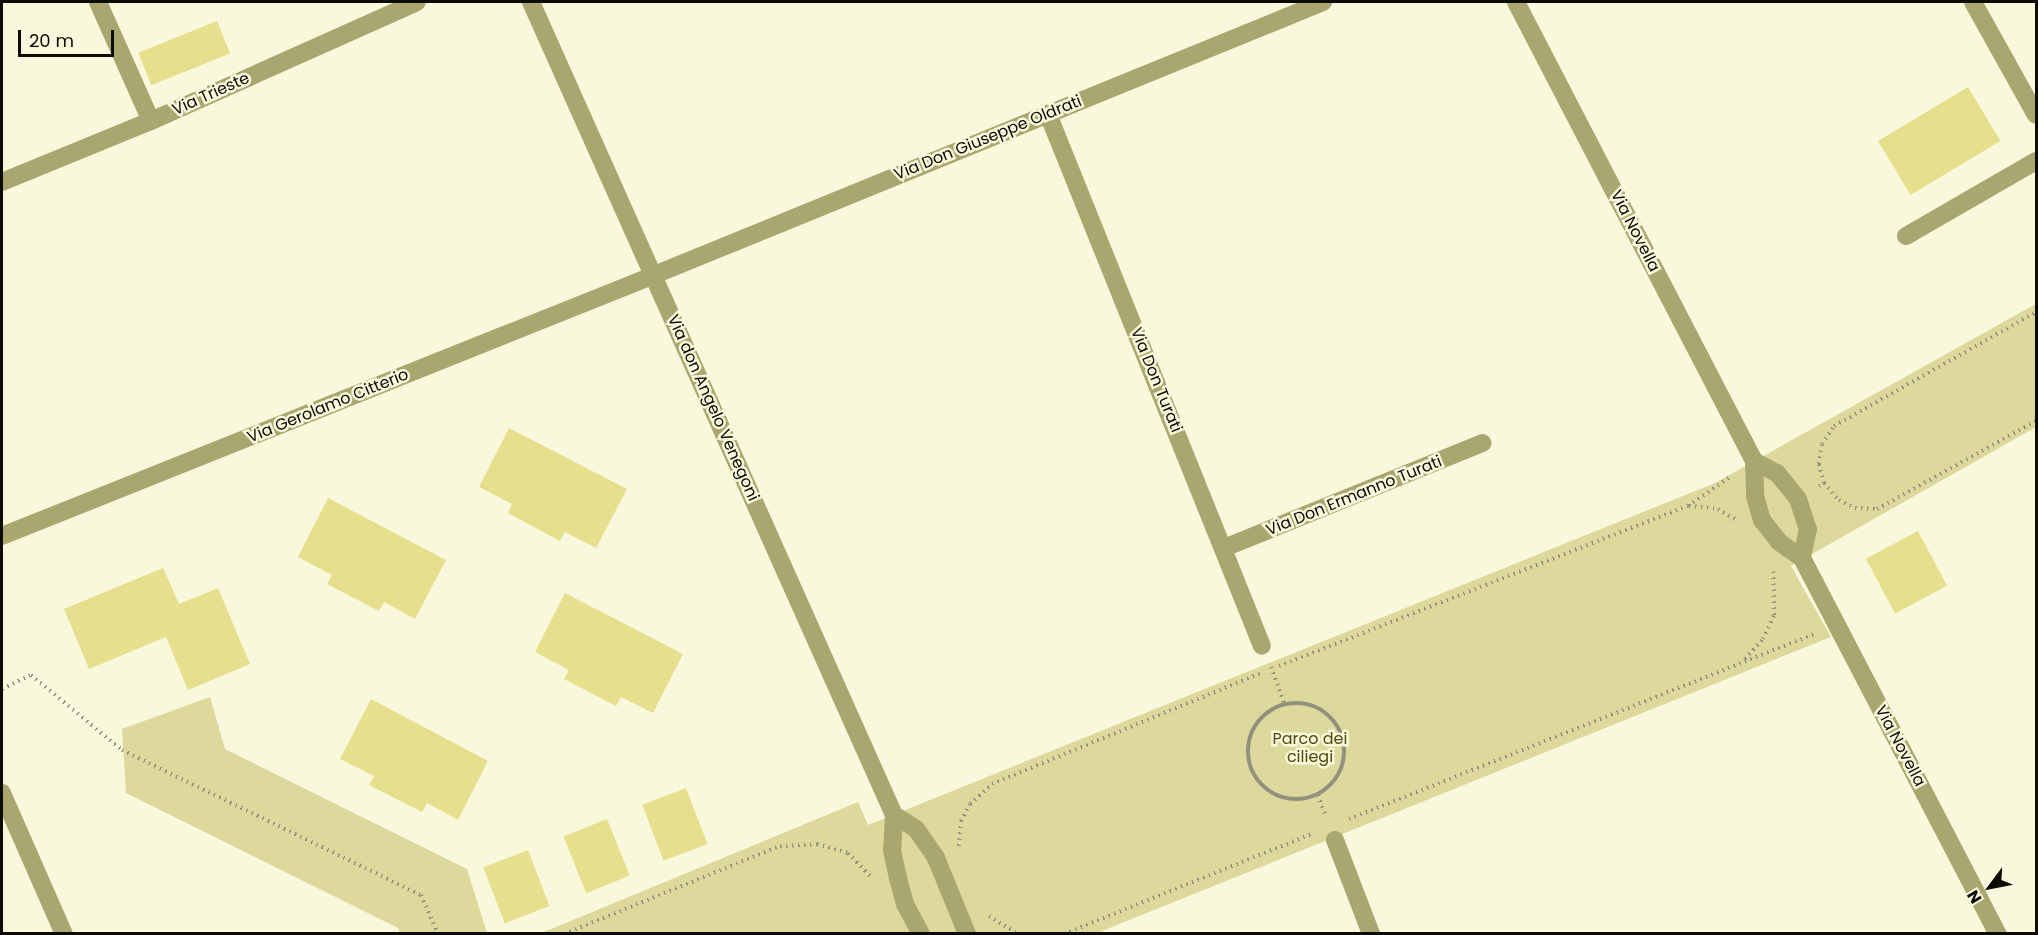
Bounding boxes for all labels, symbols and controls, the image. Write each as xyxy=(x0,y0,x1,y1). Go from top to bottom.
scale bar xyxy=(21,18,117,56)
text: 20 m xyxy=(29,28,74,53)
street label: Via Trieste xyxy=(169,68,253,120)
street label: Via Don Giuseppe Oldrati xyxy=(891,92,1085,184)
street label: Via Novella xyxy=(1606,187,1664,275)
street label: Via don Angelo Venegoni xyxy=(663,312,763,504)
street label: Via Don Turati xyxy=(1126,325,1186,435)
street label: Via Gerolamo Citterio xyxy=(245,365,411,447)
street label: Via Don Ermanno Turati xyxy=(1263,452,1445,540)
street label: Via Novella xyxy=(1871,702,1929,790)
park label: Parco dei ciliegi xyxy=(1273,729,1347,767)
north arrow xyxy=(1960,857,2020,917)
text: N xyxy=(1961,886,1987,908)

